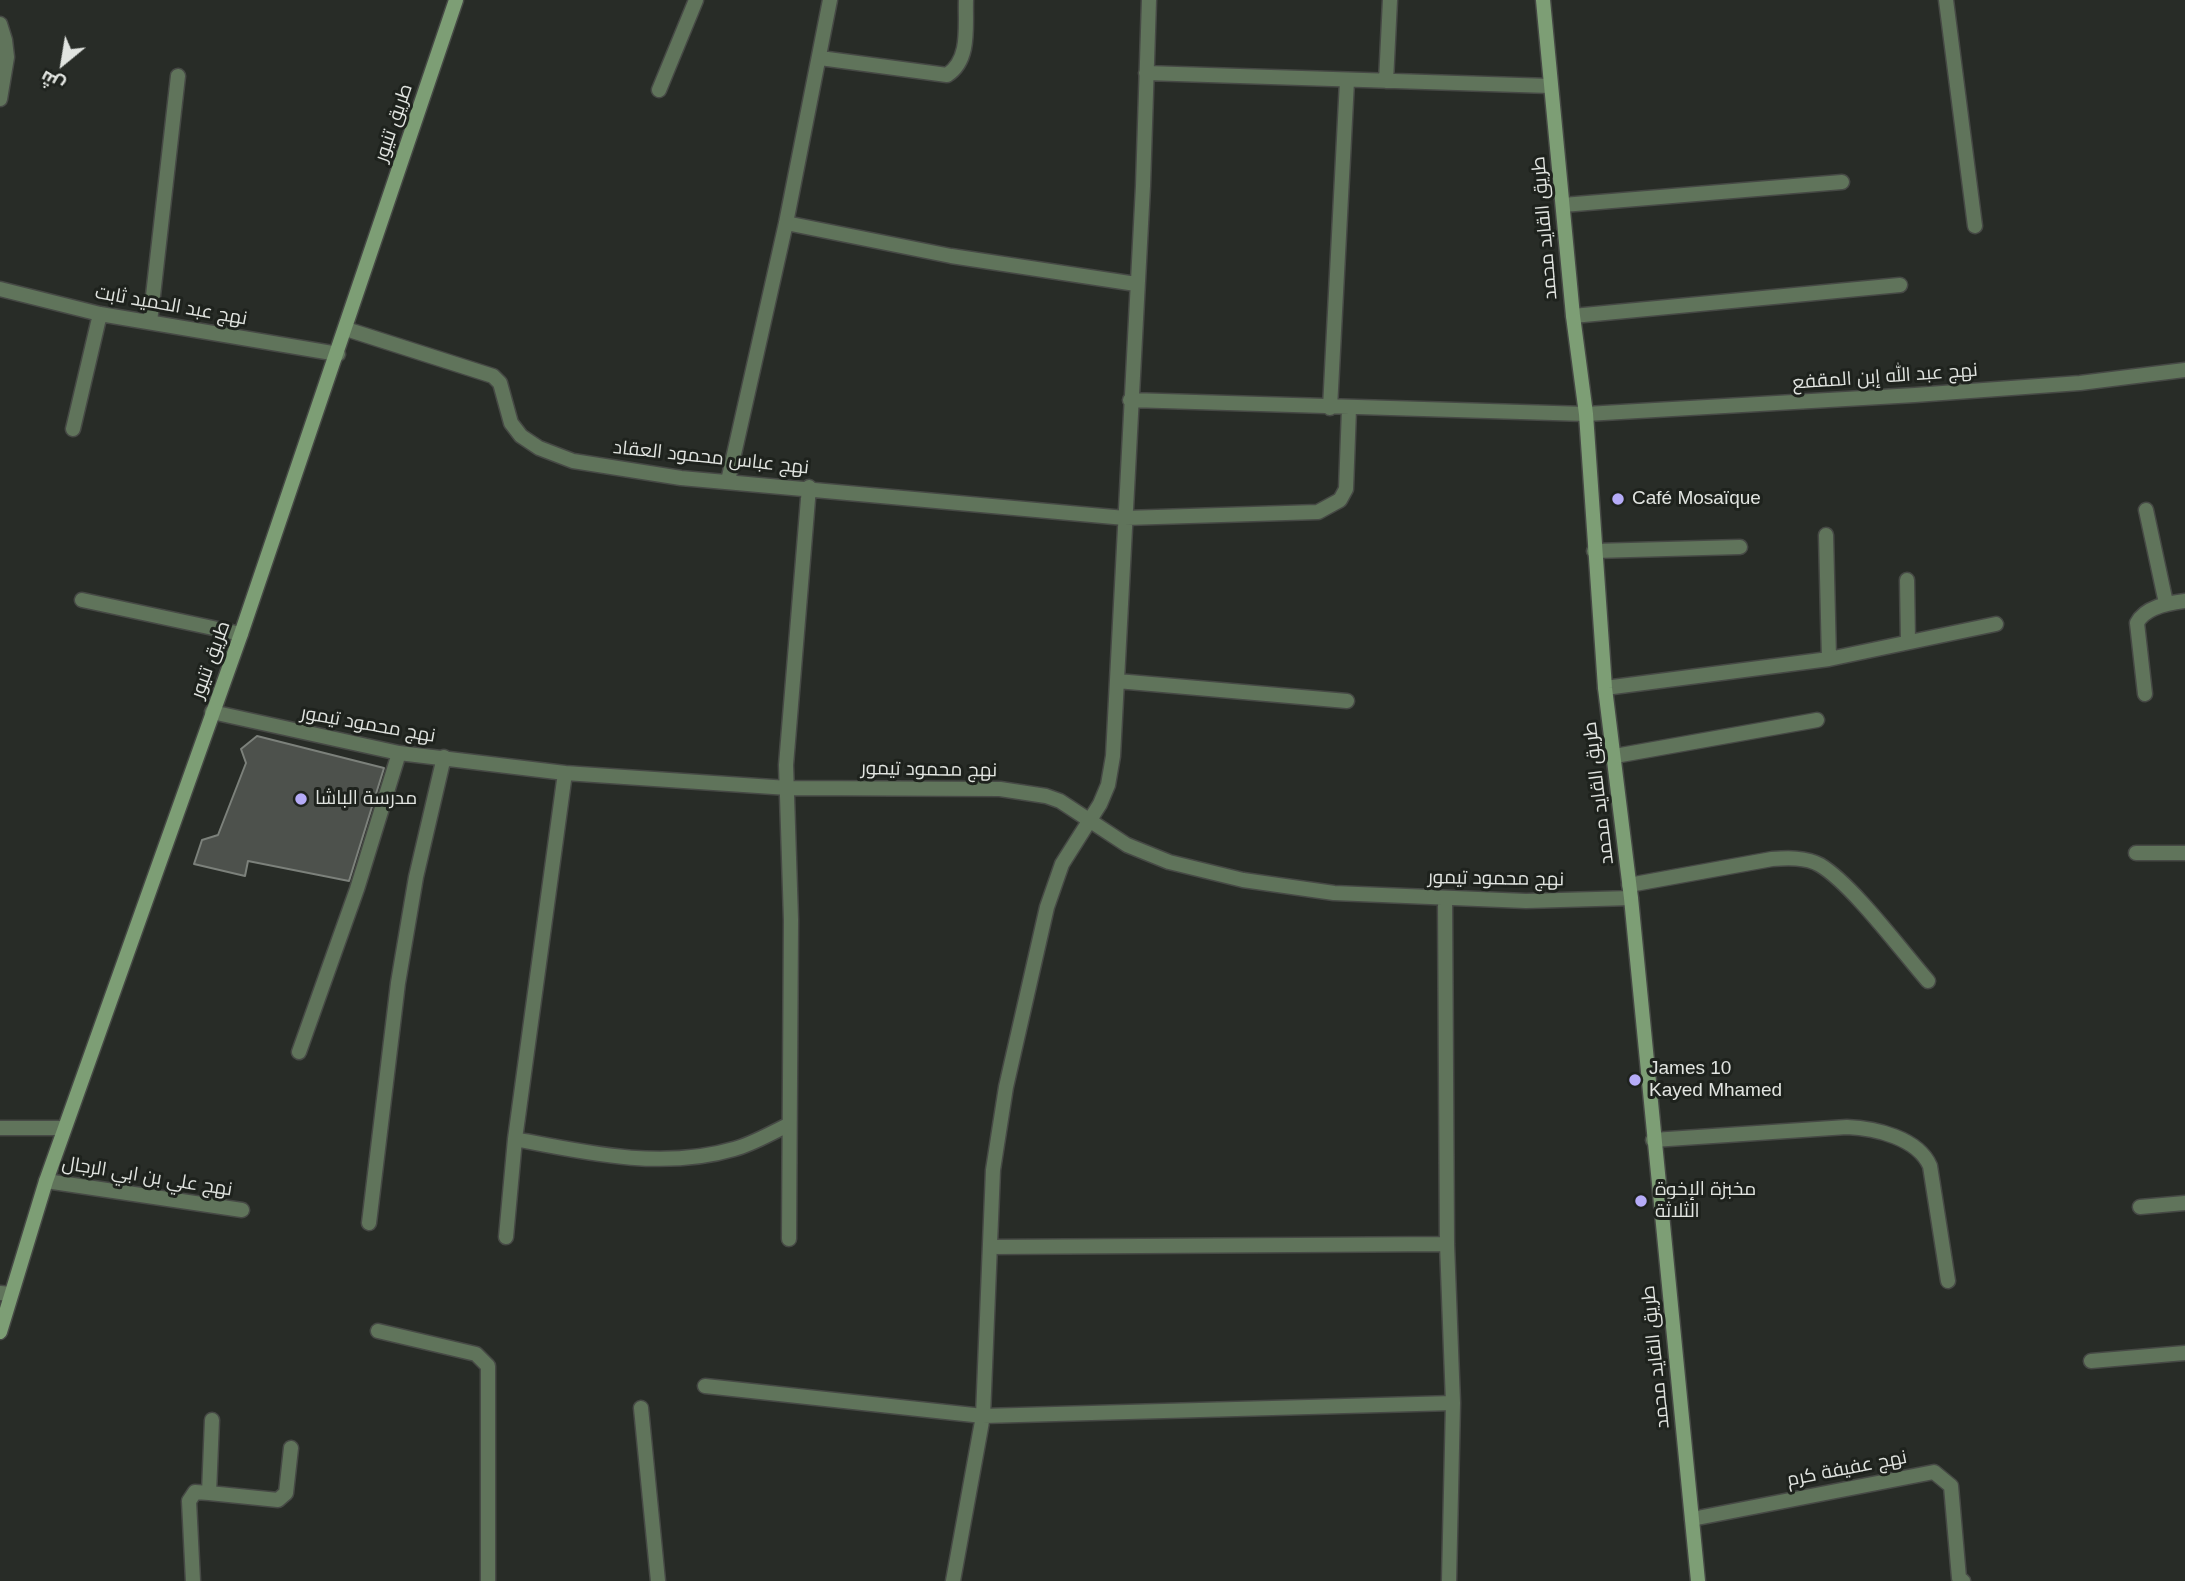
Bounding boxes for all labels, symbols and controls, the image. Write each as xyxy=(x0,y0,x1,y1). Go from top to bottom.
north arrow xyxy=(28,28,98,98)
text: ش xyxy=(36,66,68,97)
street label: طريق تنيور xyxy=(370,81,418,165)
street label: طريق القايد محمد xyxy=(1527,155,1563,301)
street label: نهج عبد الحميد ثابت xyxy=(93,281,249,331)
street label: نهج عبد الله إبن المقفع xyxy=(1792,359,1978,395)
street label: نهج عباس محمود العقاد xyxy=(612,436,810,480)
place label: Café Mosaïque xyxy=(1632,488,1761,510)
marker: Café Mosaïque xyxy=(1610,491,1626,507)
street label: طريق تنيور xyxy=(186,618,236,702)
street label: نهج محمود تيمور xyxy=(299,702,437,748)
street label: طريق القايد محمد xyxy=(1579,720,1619,866)
street label: نهج محمود تيمور xyxy=(861,757,997,783)
place label: مدرسة الباشا xyxy=(315,788,417,810)
marker: مدرسة الباشا xyxy=(293,791,309,807)
street label: نهج محمود تيمور xyxy=(1428,866,1564,892)
place label: James 10 Kayed Mhamed xyxy=(1649,1058,1782,1102)
marker: James 10 Kayed Mhamed xyxy=(1627,1072,1643,1088)
street label: نهج علي بن ابي الرجال xyxy=(60,1152,234,1202)
place label: مخبزة الإخوة الثلاثة xyxy=(1655,1179,1756,1223)
marker: مخبزة الإخوة الثلاثة xyxy=(1633,1193,1649,1209)
street label: طريق القايد محمد xyxy=(1637,1284,1675,1430)
street label: نهج عفيفة كرم xyxy=(1785,1446,1909,1492)

